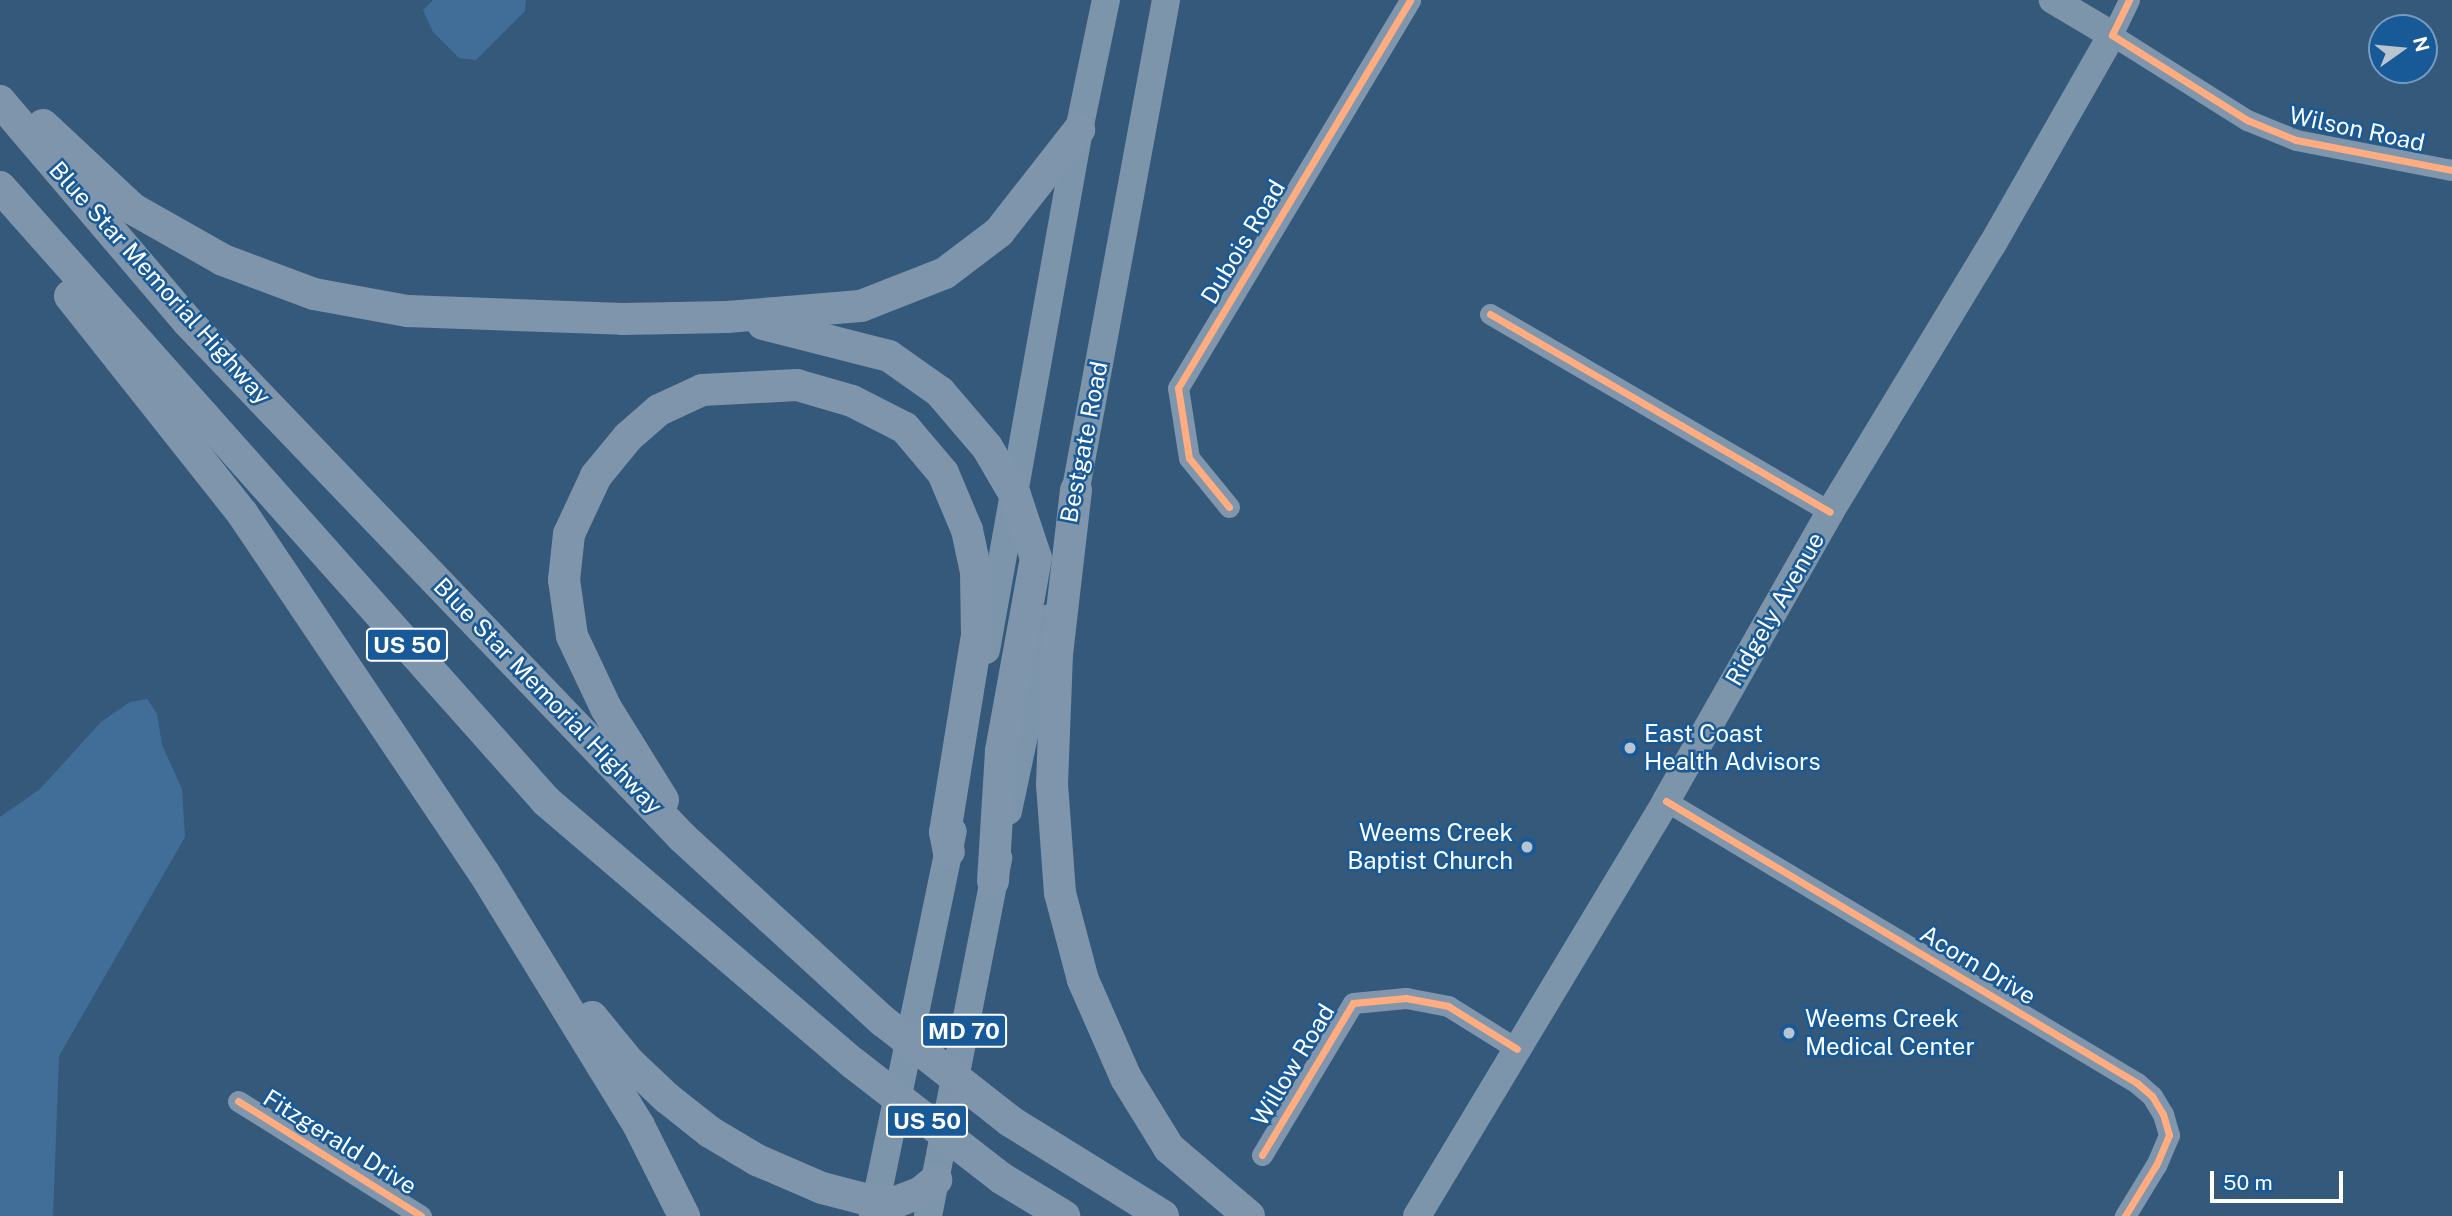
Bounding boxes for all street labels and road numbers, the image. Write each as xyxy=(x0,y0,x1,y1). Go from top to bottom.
street label: Wilson Road xyxy=(2286,101,2428,157)
street label: Blue Star Memorial Highway xyxy=(43,156,277,410)
street label: Dubois Road xyxy=(1195,175,1291,309)
street label: Bestgate Road xyxy=(1054,359,1114,525)
street label: Ridgely Avenue xyxy=(1719,527,1831,691)
street label: Blue Star Memorial Highway xyxy=(427,572,669,820)
road number: US 50 xyxy=(365,625,449,664)
street label: Acorn Drive xyxy=(1915,919,2041,1011)
street label: Willow Road xyxy=(1245,999,1341,1131)
road number: MD 70 xyxy=(920,1012,1008,1050)
street label: Fitzgerald Drive xyxy=(258,1083,422,1201)
road number: US 50 xyxy=(885,1102,969,1140)

